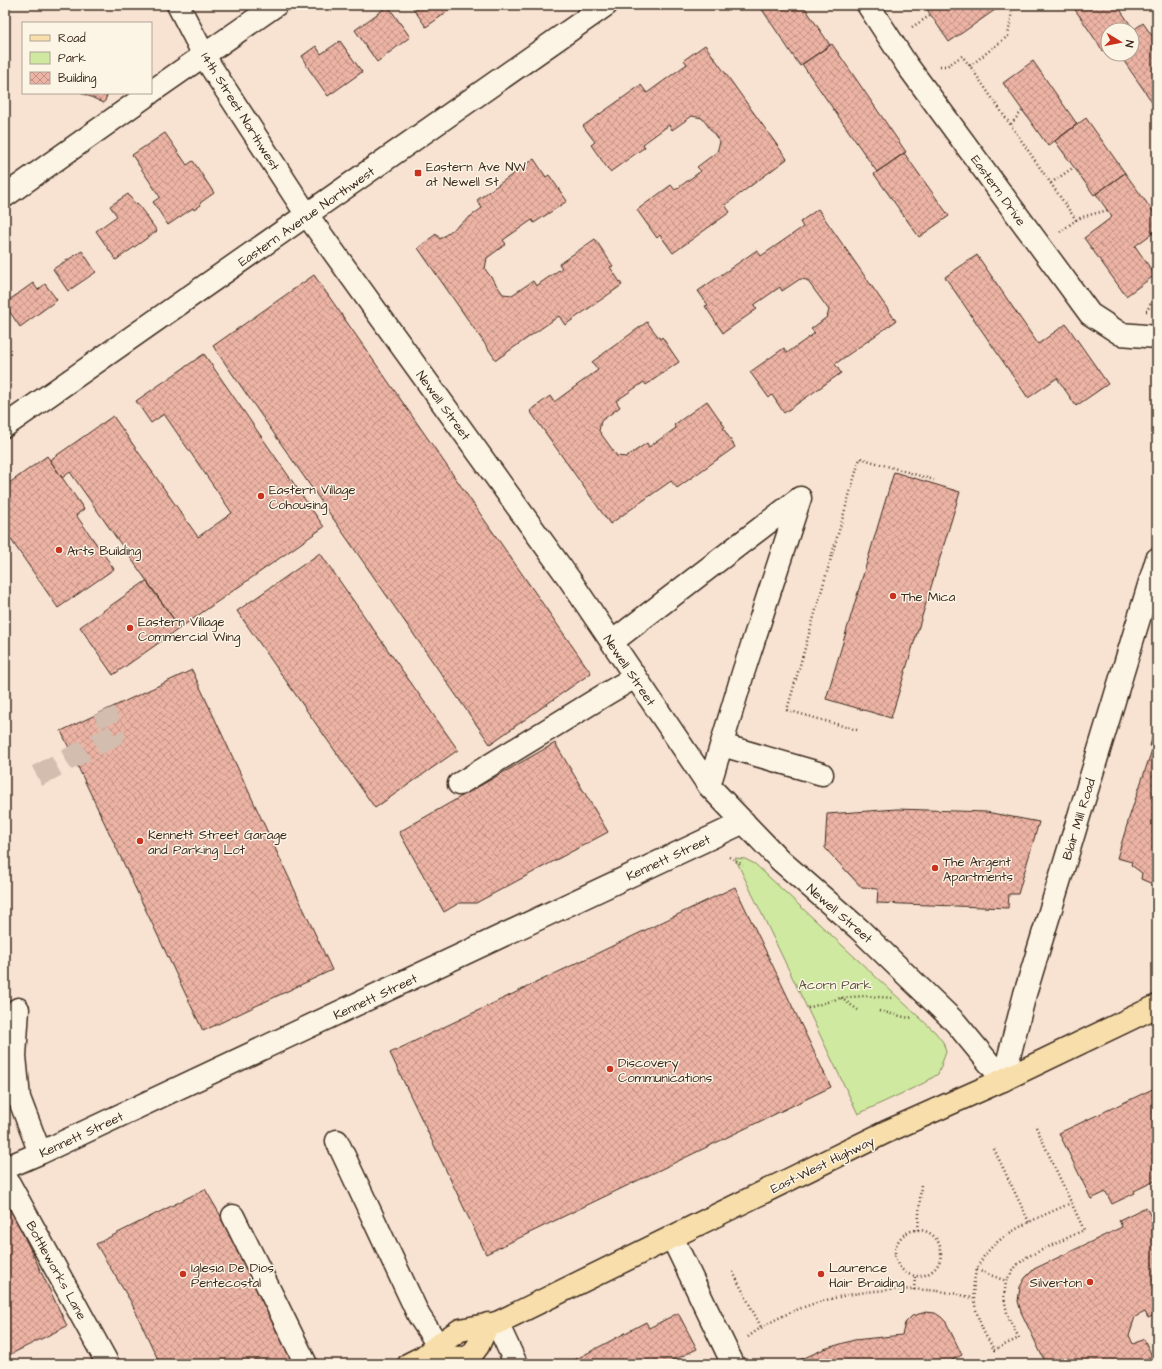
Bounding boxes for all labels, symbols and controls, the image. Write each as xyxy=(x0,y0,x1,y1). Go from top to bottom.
legend xyxy=(22,22,152,94)
north arrow xyxy=(1100,22,1140,62)
text: Road xyxy=(58,30,86,47)
text: N xyxy=(1121,39,1137,48)
street label: 14th Street Northwest xyxy=(196,49,284,175)
text: Park xyxy=(58,50,86,67)
text: Building xyxy=(58,70,96,88)
street label: Eastern Drive xyxy=(966,152,1030,230)
place label: Eastern Ave NW at Newell St xyxy=(426,158,526,191)
street label: Eastern Avenue Northwest xyxy=(235,162,379,271)
marker: Eastern Ave NW at Newell St xyxy=(413,168,423,178)
street label: Newell Street xyxy=(412,367,475,445)
place label: Eastern Village Cohousing xyxy=(269,481,356,515)
marker: Eastern Village Cohousing xyxy=(256,491,266,501)
place label: Arts Building xyxy=(67,542,141,561)
marker: Arts Building xyxy=(54,545,64,555)
place label: The Mica xyxy=(901,588,956,606)
marker: The Mica xyxy=(888,591,898,601)
place label: Eastern Village Commercial Wing xyxy=(138,613,241,647)
marker: Eastern Village Commercial Wing xyxy=(125,623,135,633)
street label: Newell Street xyxy=(599,631,660,710)
street label: Blair Mill Road xyxy=(1058,776,1100,862)
place label: Kennett Street Garage and Parking Lot xyxy=(148,826,287,860)
street label: Kennett Street xyxy=(623,830,714,885)
marker: Kennett Street Garage and Parking Lot xyxy=(135,836,145,846)
place label: The Argent Apartments xyxy=(943,853,1014,886)
marker: The Argent Apartments xyxy=(930,863,940,873)
street label: Newell Street xyxy=(802,880,877,948)
street label: Kennett Street xyxy=(330,969,421,1024)
park label: Acorn Park xyxy=(799,976,871,994)
place label: Discovery Communications xyxy=(618,1054,713,1087)
marker: Discovery Communications xyxy=(605,1064,615,1074)
street label: Kennett Street xyxy=(36,1107,127,1162)
street label: East-West Highway xyxy=(767,1132,878,1199)
street label: Bottleworks Lane xyxy=(22,1218,91,1323)
place label: Iglesia De Dios Pentecostal xyxy=(191,1259,274,1292)
place label: Laurence Hair Braiding xyxy=(829,1259,905,1293)
marker: Iglesia De Dios Pentecostal xyxy=(178,1269,188,1279)
marker: Laurence Hair Braiding xyxy=(816,1269,826,1279)
place label: Silverton xyxy=(1030,1274,1082,1292)
marker: Silverton xyxy=(1085,1277,1095,1287)

